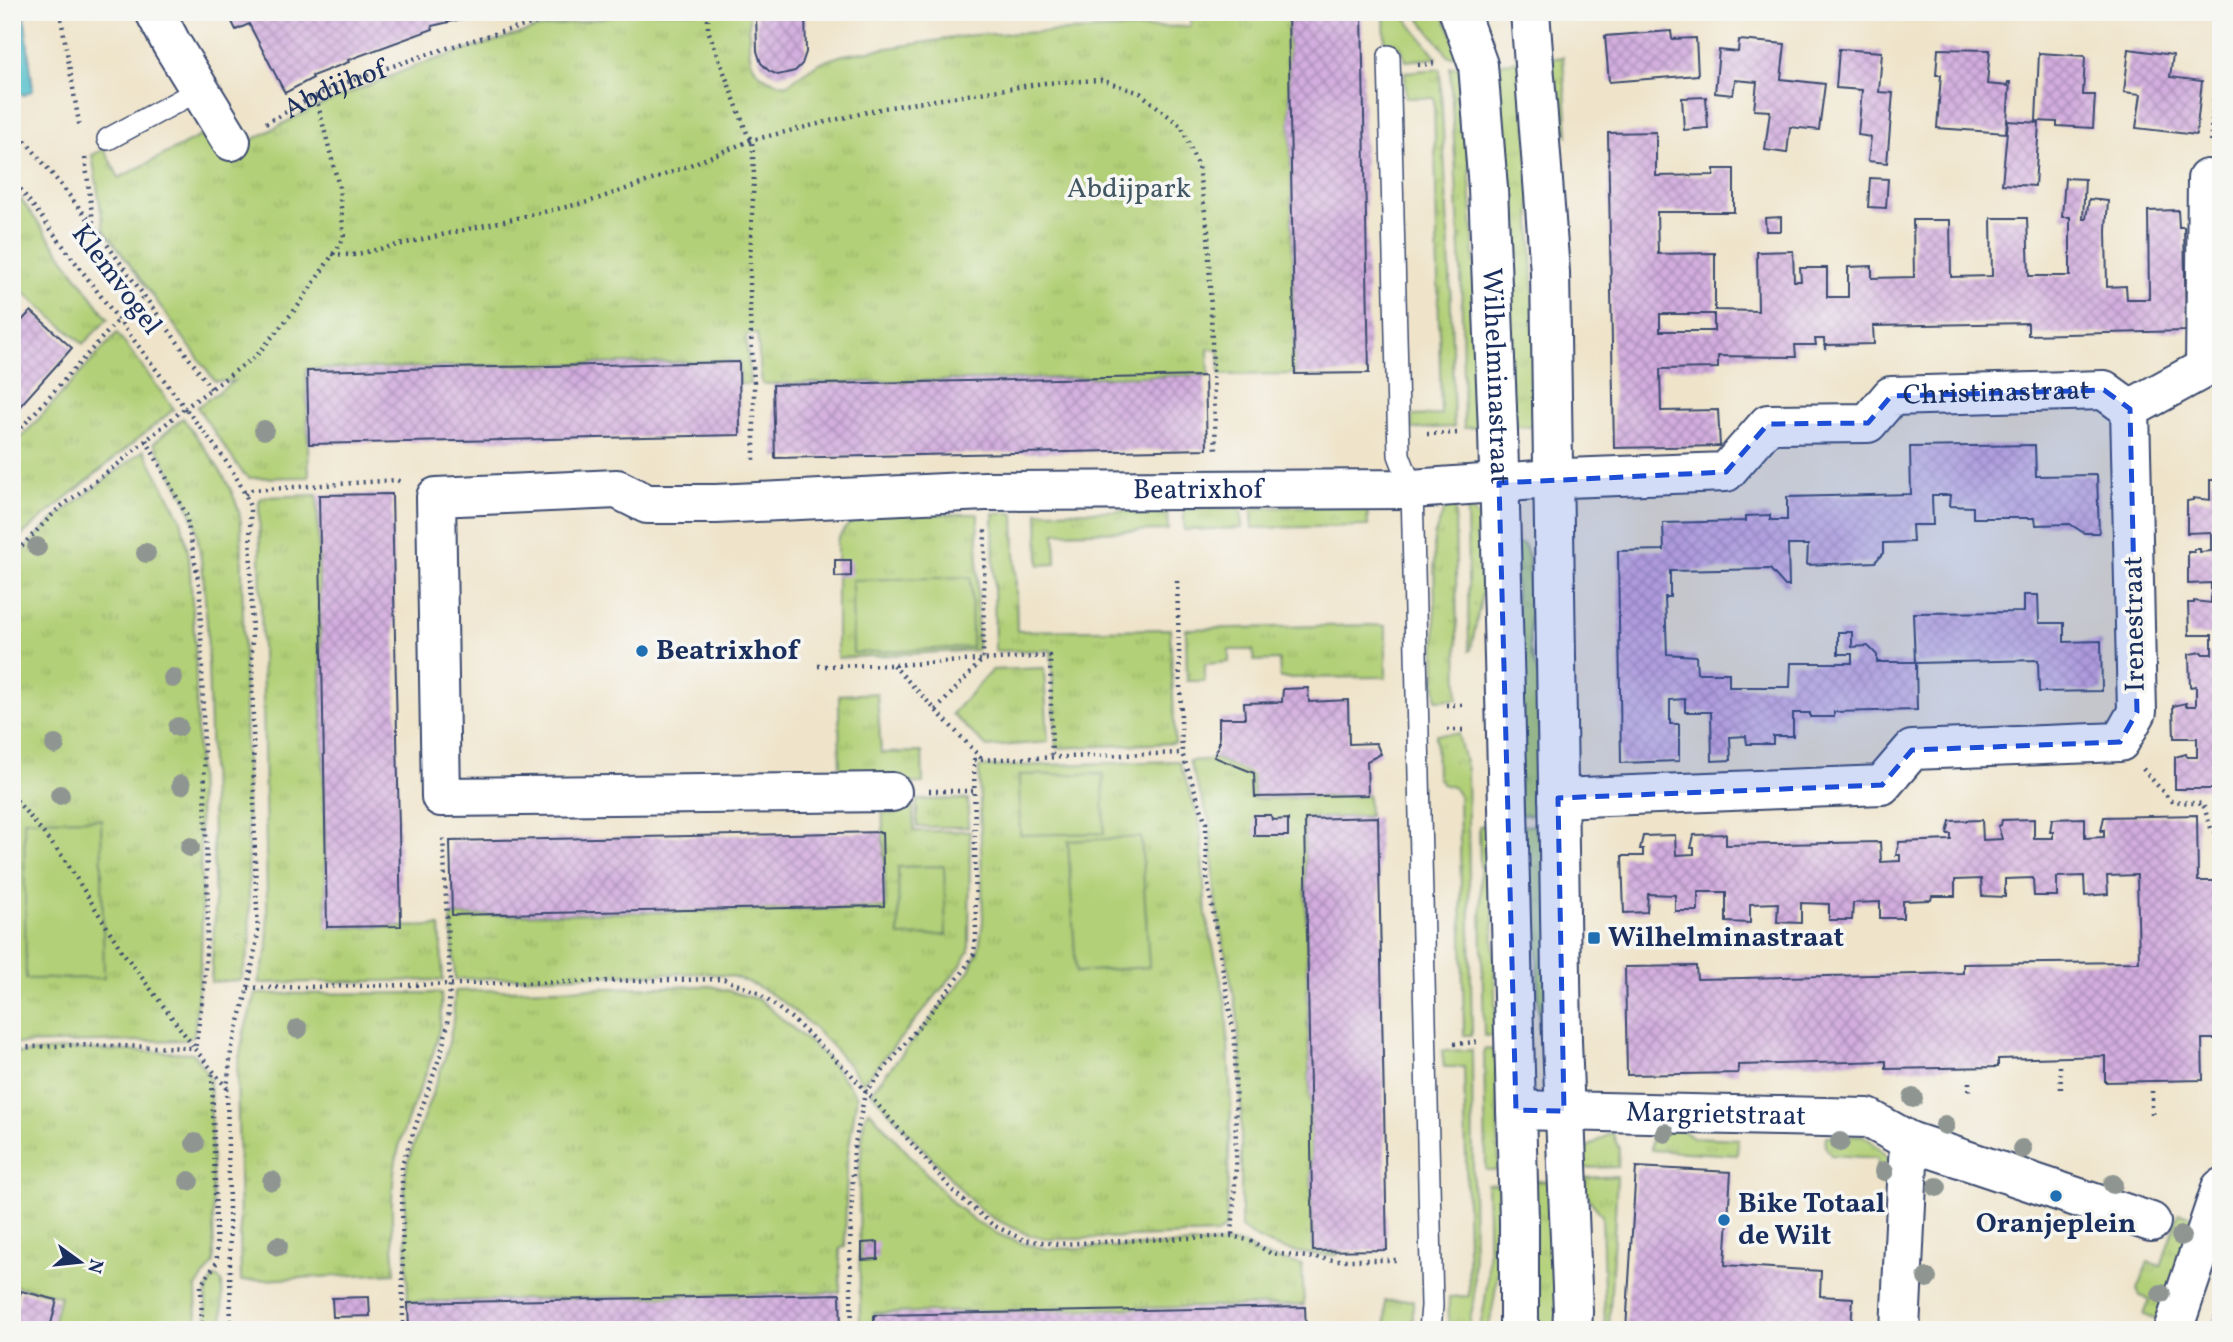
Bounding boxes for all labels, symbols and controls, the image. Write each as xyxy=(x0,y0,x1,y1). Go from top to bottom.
street label: Abdijhof xyxy=(276,50,394,129)
park label: Abdijpark xyxy=(1067,170,1191,209)
street label: Klemvogel xyxy=(61,216,171,344)
street label: Wilhelminastraat xyxy=(1472,267,1519,485)
street label: Christinastraat xyxy=(1902,371,2090,415)
street label: Beatrixhof xyxy=(1133,470,1265,510)
street label: Irenestraat xyxy=(2114,556,2156,692)
place label: Beatrixhof xyxy=(656,632,800,671)
marker: Beatrixhof xyxy=(634,643,650,659)
place label: Wilhelminastraat xyxy=(1608,919,1844,958)
marker: Wilhelminastraat xyxy=(1586,930,1602,946)
street label: Margrietstraat xyxy=(1625,1093,1806,1136)
place label: Bike Totaal de Wilt xyxy=(1738,1185,1885,1256)
marker: Oranjeplein xyxy=(2048,1188,2064,1204)
place label: Oranjeplein xyxy=(1976,1205,2136,1244)
marker: Bike Totaal de Wilt xyxy=(1716,1212,1732,1228)
north arrow xyxy=(46,1226,116,1296)
text: N xyxy=(80,1256,109,1276)

